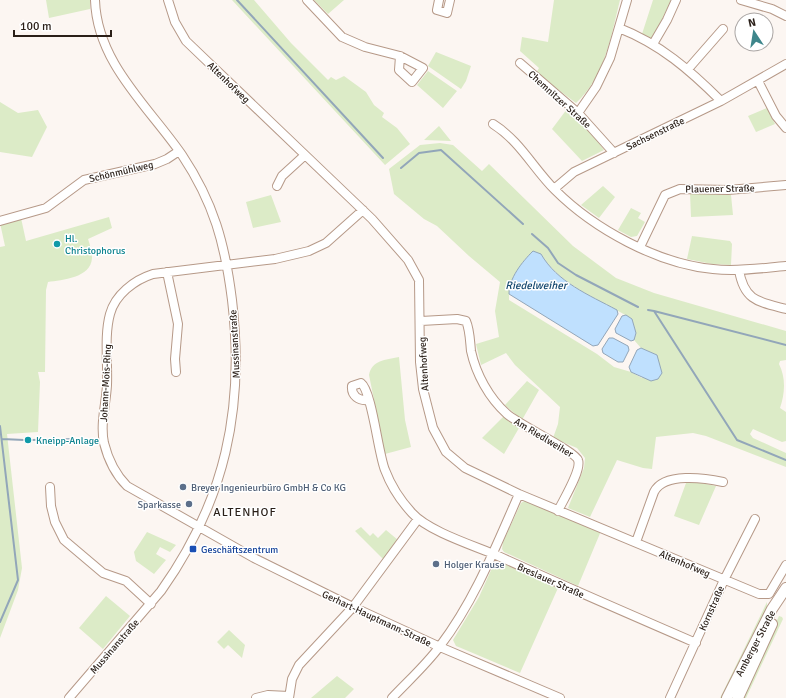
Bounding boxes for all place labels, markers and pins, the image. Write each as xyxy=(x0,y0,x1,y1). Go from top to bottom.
place label: Hl. Christophorus xyxy=(65,233,126,257)
marker: Hl. Christophorus xyxy=(52,239,62,249)
marker: Kneipp-Anlage xyxy=(23,435,33,445)
place label: Kneipp-Anlage xyxy=(36,435,99,447)
marker: Breyer Ingenieurbüro GmbH & Co KG xyxy=(178,482,188,492)
place label: Breyer Ingenieurbüro GmbH & Co KG xyxy=(191,482,346,494)
place label: Sparkasse xyxy=(138,499,181,511)
marker: Sparkasse xyxy=(184,499,194,509)
marker: Geschäftszentrum xyxy=(188,544,198,554)
place label: Geschäftszentrum xyxy=(201,544,278,556)
marker: Holger Krause xyxy=(431,559,441,569)
place label: Holger Krause xyxy=(444,559,504,571)

